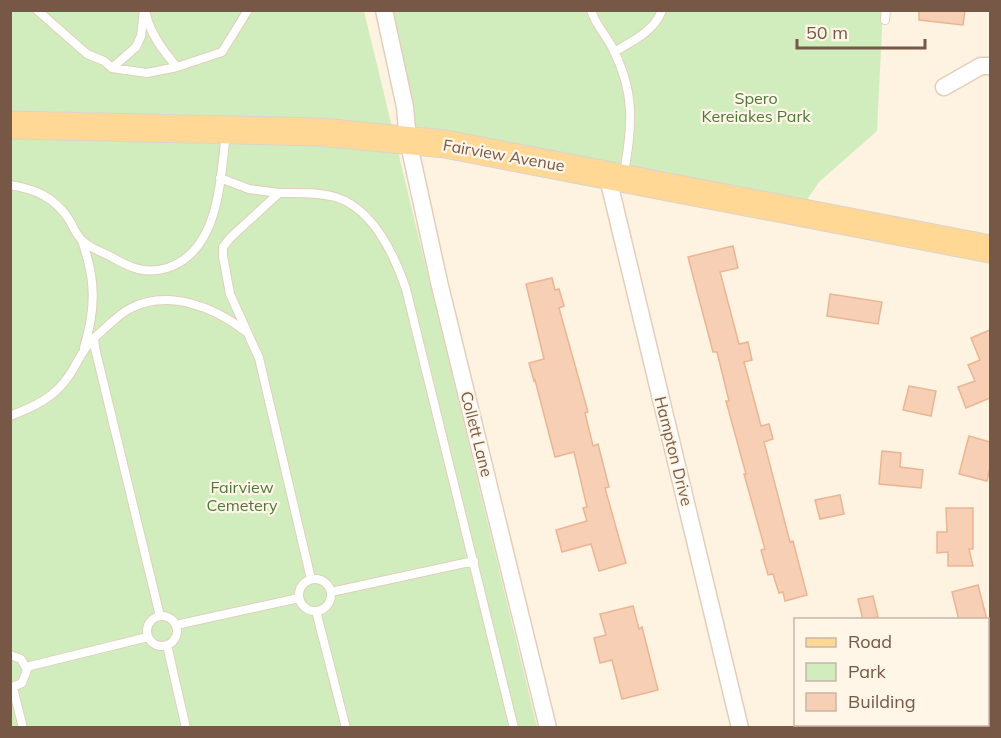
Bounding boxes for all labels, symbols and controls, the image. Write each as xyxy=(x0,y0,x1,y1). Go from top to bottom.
scale bar xyxy=(797,12,924,50)
text: 50 m xyxy=(806,21,848,44)
park label: Spero Kereiakes Park xyxy=(701,88,811,126)
street label: Fairview Avenue xyxy=(442,134,566,176)
street label: Collett Lane xyxy=(457,389,497,479)
street label: Hampton Drive xyxy=(651,394,697,508)
park label: Fairview Cemetery xyxy=(207,477,278,515)
legend xyxy=(794,618,989,726)
text: Road xyxy=(848,630,892,653)
text: Park xyxy=(848,660,887,683)
text: Building xyxy=(848,690,916,713)

